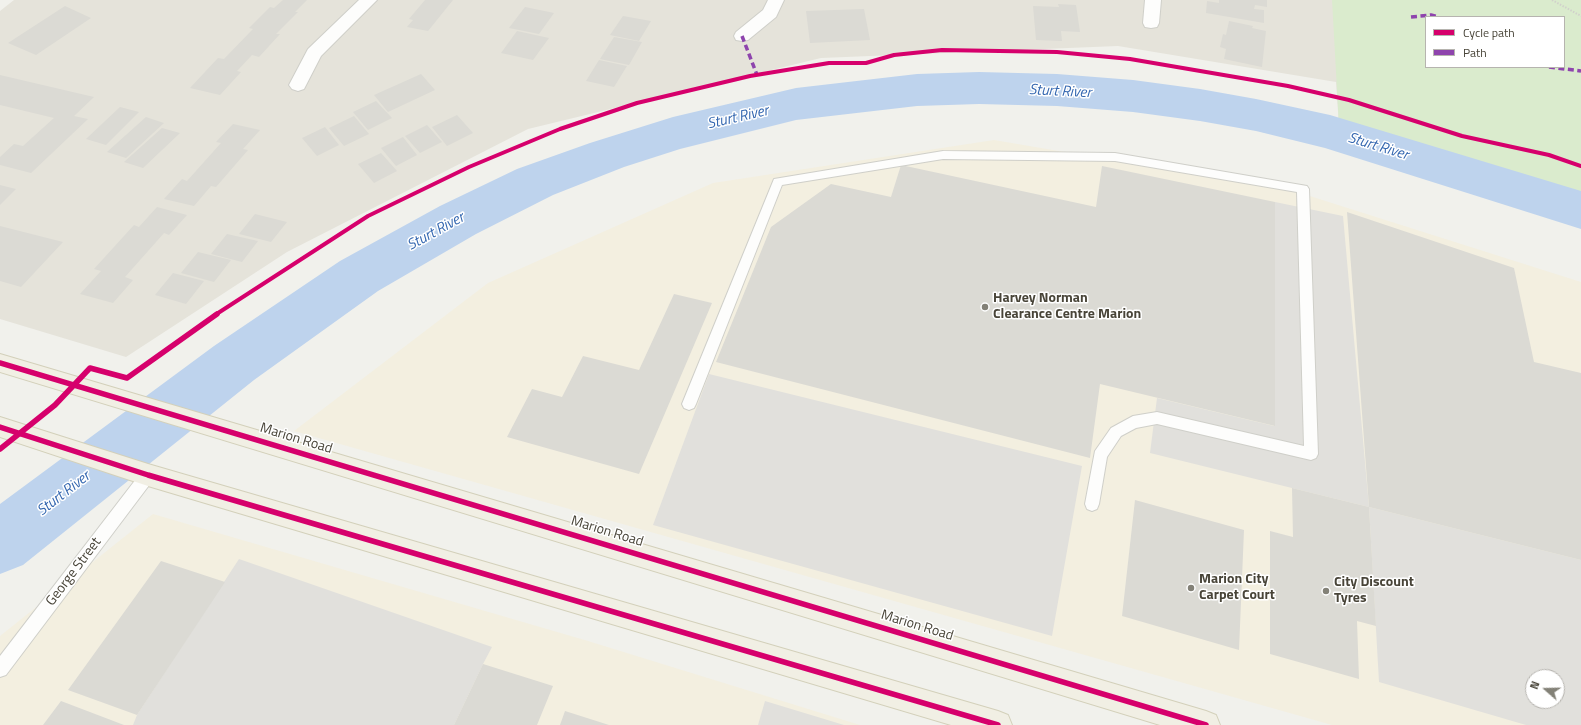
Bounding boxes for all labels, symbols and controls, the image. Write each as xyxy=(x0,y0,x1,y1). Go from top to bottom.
legend xyxy=(1425,16,1565,68)
text: Cycle path xyxy=(1463,23,1515,42)
text: Path xyxy=(1463,43,1487,62)
water label: Sturt River xyxy=(1028,81,1092,103)
water label: Sturt River xyxy=(706,102,770,134)
water label: Sturt River xyxy=(1346,129,1410,165)
water label: Sturt River xyxy=(404,209,468,255)
place label: Harvey Norman Clearance Centre Marion xyxy=(993,291,1141,324)
marker: Harvey Norman Clearance Centre Marion xyxy=(980,302,990,312)
street label: Marion Road xyxy=(258,420,334,458)
water label: Sturt River xyxy=(34,468,94,520)
street label: Marion Road xyxy=(569,513,645,551)
street label: George Street xyxy=(43,534,105,610)
place label: Marion City Carpet Court xyxy=(1199,572,1275,604)
place label: City Discount Tyres xyxy=(1334,575,1414,608)
marker: Marion City Carpet Court xyxy=(1186,583,1196,593)
marker: City Discount Tyres xyxy=(1321,586,1331,596)
street label: Marion Road xyxy=(879,607,955,645)
north arrow xyxy=(1525,669,1565,709)
text: N xyxy=(1526,679,1543,692)

